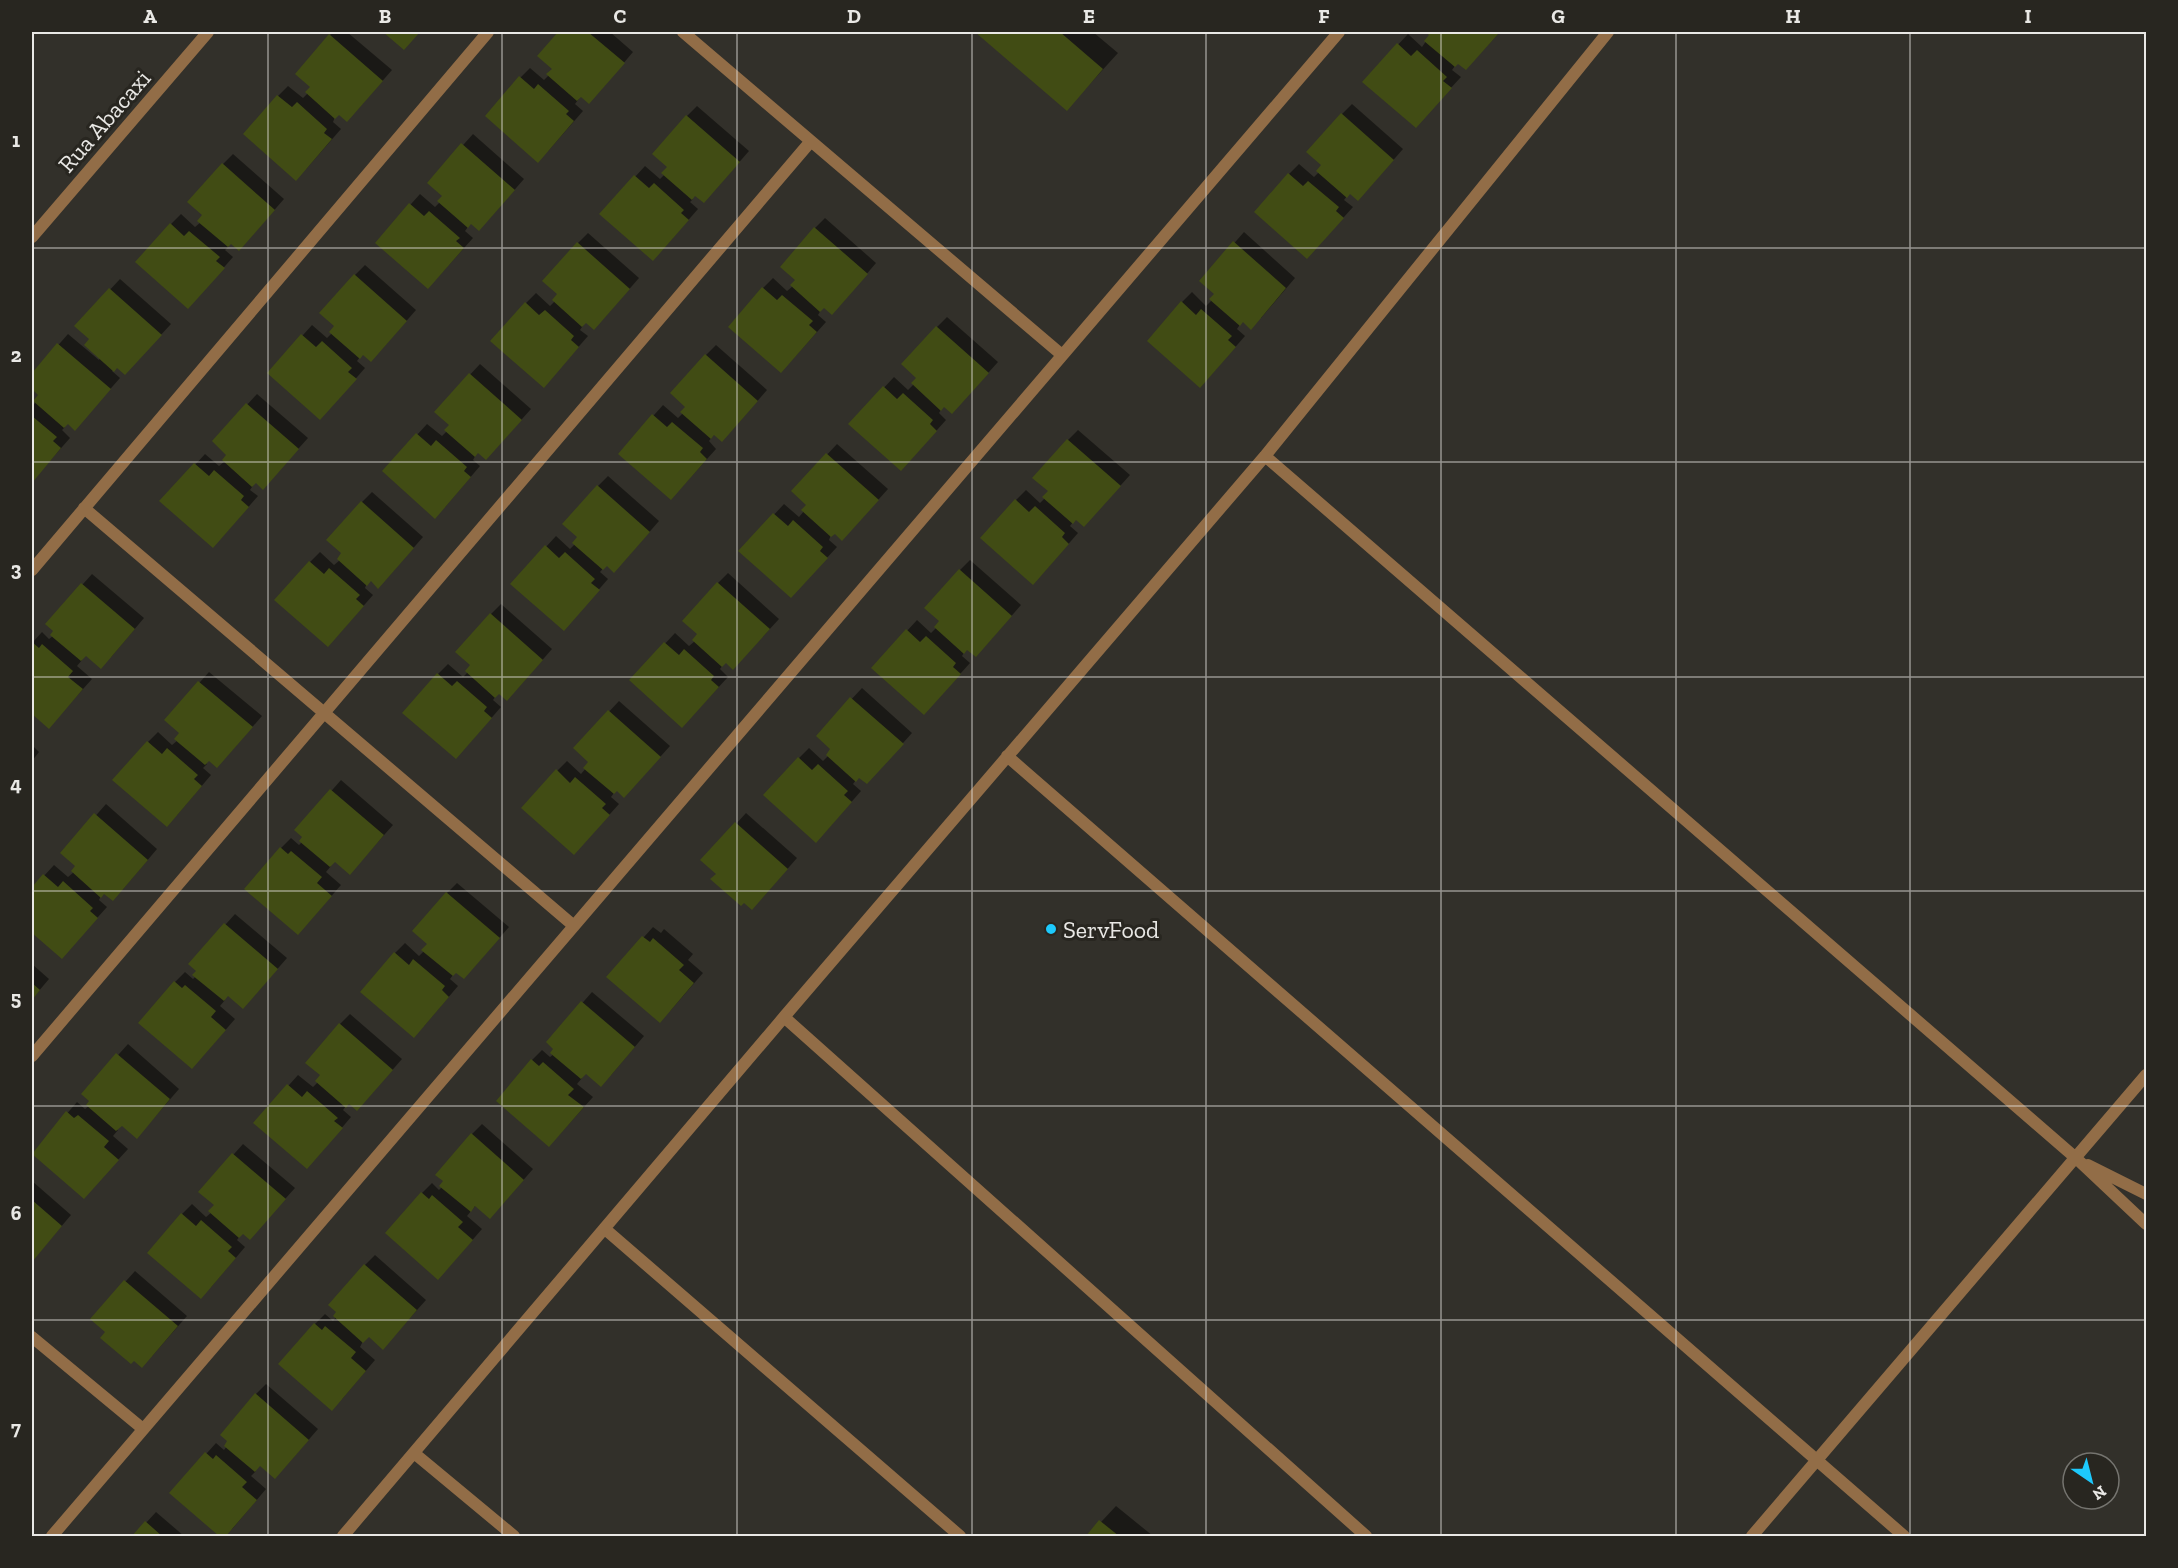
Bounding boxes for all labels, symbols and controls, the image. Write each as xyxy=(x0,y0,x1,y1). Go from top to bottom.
text: A xyxy=(143,4,157,28)
text: B xyxy=(379,4,391,28)
text: C xyxy=(614,4,627,28)
text: D xyxy=(847,4,861,28)
text: E xyxy=(1083,4,1095,28)
text: F xyxy=(1318,4,1330,28)
text: G xyxy=(1551,4,1565,28)
text: H xyxy=(1785,4,1801,28)
text: I xyxy=(2024,4,2032,28)
street label: Rua Abacaxi xyxy=(52,64,157,178)
text: 1 xyxy=(12,128,20,152)
text: 2 xyxy=(11,343,22,367)
text: 3 xyxy=(11,557,22,581)
text: 4 xyxy=(10,772,22,796)
place label: ServFood xyxy=(1063,915,1159,944)
marker: ServFood xyxy=(1044,922,1058,936)
text: 5 xyxy=(11,986,21,1010)
text: 6 xyxy=(11,1201,22,1225)
text: 7 xyxy=(11,1416,21,1440)
north arrow xyxy=(2061,1451,2121,1511)
text: N xyxy=(2089,1482,2110,1504)

